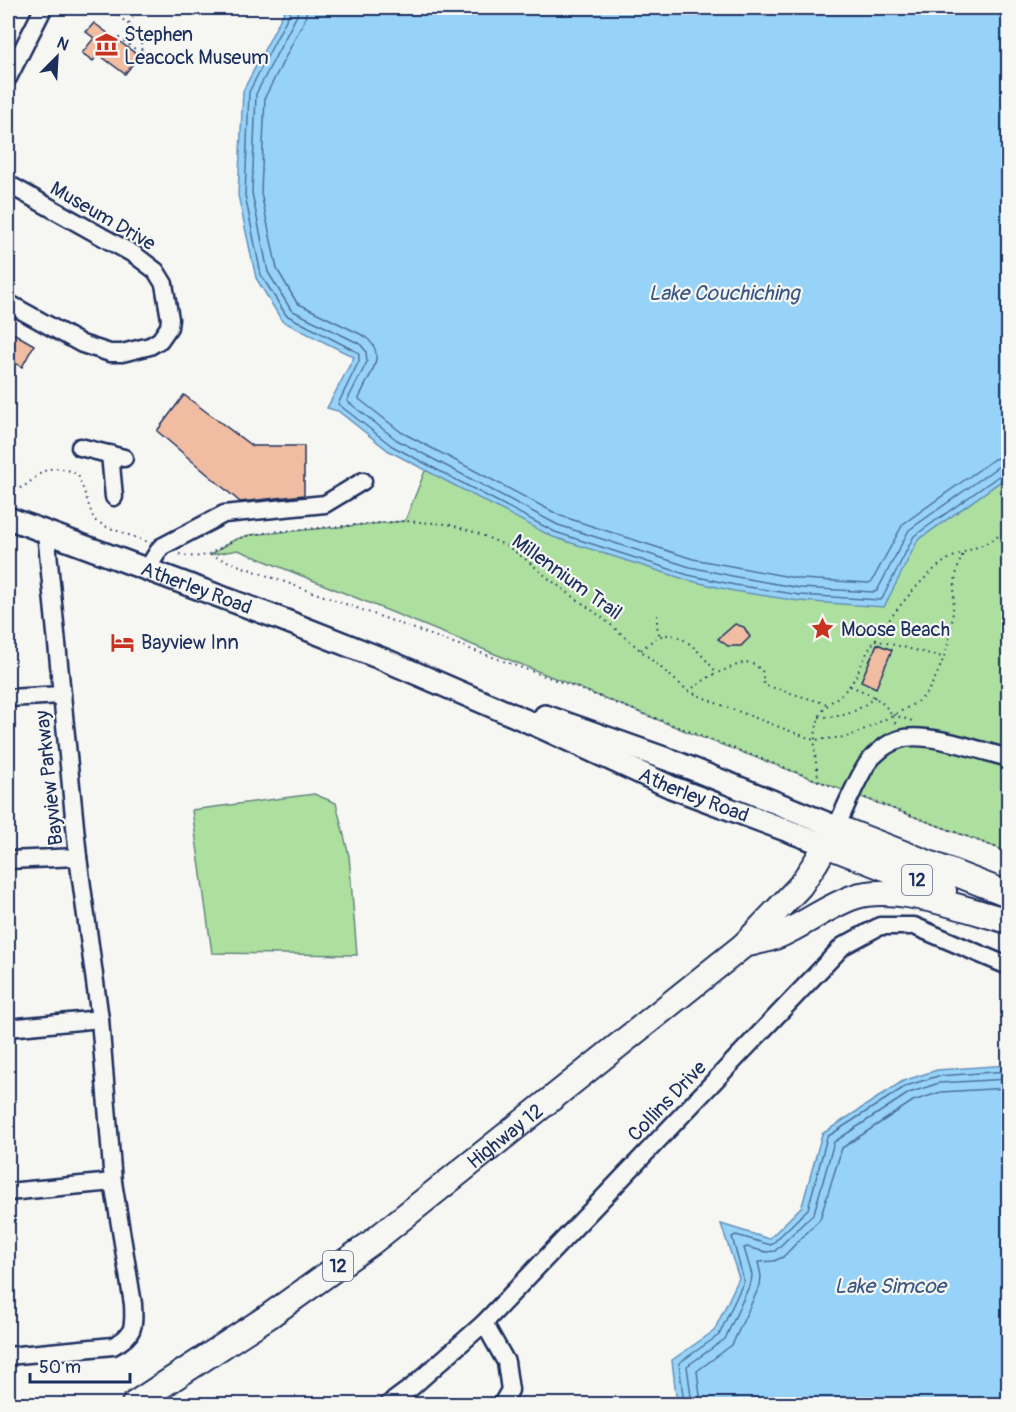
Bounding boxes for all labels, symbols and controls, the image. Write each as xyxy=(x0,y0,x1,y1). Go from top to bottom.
place label: Stephen Leacock Museum xyxy=(124,22,269,70)
north arrow xyxy=(27,27,87,87)
museum icon: Stephen Leacock Museum xyxy=(93,32,119,58)
text: N xyxy=(54,33,72,56)
street label: Museum Drive xyxy=(46,176,160,256)
water label: Lake Couchiching xyxy=(648,280,801,307)
street label: Millennium Trail xyxy=(507,529,627,625)
street label: Atherley Road xyxy=(138,556,255,620)
place icon: Moose Beach xyxy=(810,616,836,642)
place label: Moose Beach xyxy=(841,617,950,642)
hotel icon: Bayview Inn xyxy=(110,629,136,655)
place label: Bayview Inn xyxy=(141,630,239,655)
street label: Bayview Parkway xyxy=(29,709,69,847)
street label: Atherley Road xyxy=(635,761,753,828)
road number: 12 xyxy=(902,865,932,895)
street label: Collins Drive xyxy=(622,1055,712,1147)
street label: Highway 12 xyxy=(462,1098,548,1174)
road number: 12 xyxy=(323,1251,353,1281)
water label: Lake Simcoe xyxy=(834,1273,948,1300)
scale bar xyxy=(30,1346,130,1384)
text: 50 m xyxy=(39,1356,81,1379)

